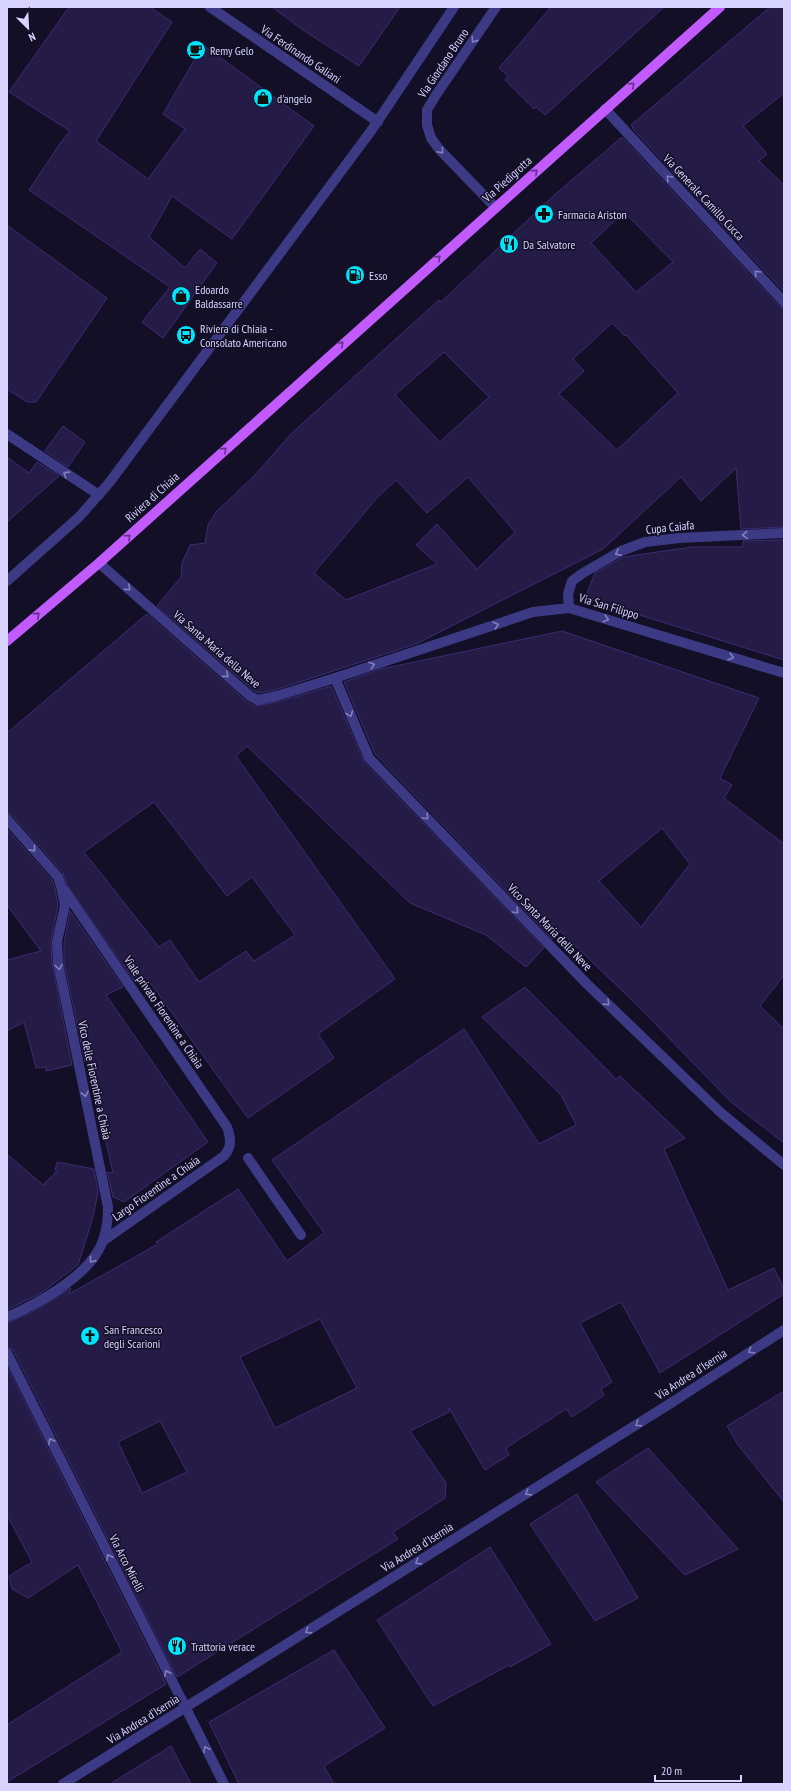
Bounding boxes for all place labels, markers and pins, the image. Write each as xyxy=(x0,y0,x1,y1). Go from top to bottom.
cafe icon: Remy Gelo xyxy=(185,39,207,61)
place label: Remy Gelo xyxy=(210,43,254,58)
shop icon: d'angelo xyxy=(252,87,274,109)
place label: d'angelo xyxy=(277,91,312,106)
pharmacy icon: Farmacia Ariston xyxy=(533,203,555,225)
place label: Farmacia Ariston xyxy=(558,207,627,222)
restaurant icon: Da Salvatore xyxy=(498,233,520,255)
place label: Da Salvatore xyxy=(523,237,576,252)
fuel station icon: Esso xyxy=(344,264,366,286)
place label: Esso xyxy=(369,268,387,283)
place label: Edoardo Baldassarre xyxy=(195,282,243,311)
shop icon: Edoardo Baldassarre xyxy=(170,285,192,307)
place label: Riviera di Chiaia - Consolato Americano xyxy=(200,321,287,350)
bus stop icon: Riviera di Chiaia - Consolato Americano xyxy=(175,324,197,346)
place label: San Francesco degli Scarioni xyxy=(104,1322,162,1351)
church icon: San Francesco degli Scarioni xyxy=(79,1325,101,1347)
restaurant icon: Trattoria verace xyxy=(166,1635,188,1657)
place label: Trattoria verace xyxy=(191,1639,255,1654)

